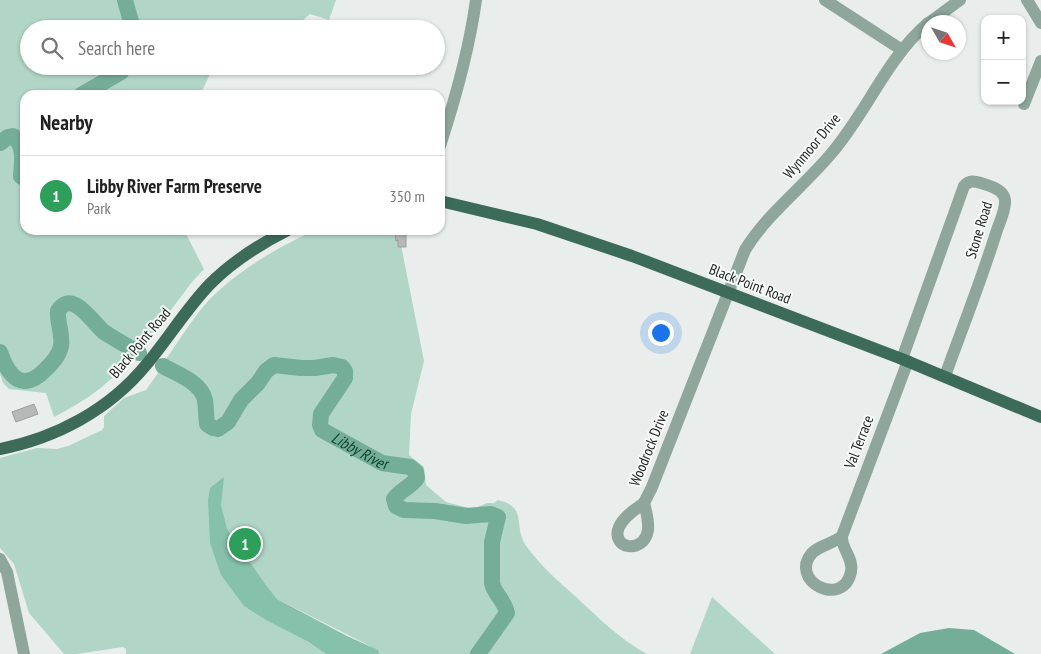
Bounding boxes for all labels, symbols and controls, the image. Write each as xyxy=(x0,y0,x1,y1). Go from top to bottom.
north arrow xyxy=(921,15,966,60)
map controls xyxy=(981,15,1026,105)
button: + xyxy=(981,15,1026,60)
search box xyxy=(20,20,445,75)
icon: search xyxy=(38,34,66,62)
text: Search here xyxy=(78,36,155,60)
button: − xyxy=(981,60,1026,105)
text: Nearby xyxy=(40,109,93,136)
street label: Wynmoor Drive xyxy=(779,109,844,182)
text: Libby River Farm Preserve xyxy=(87,174,262,198)
text: 1 xyxy=(52,186,60,206)
text: 350 m xyxy=(390,186,425,206)
text: Park xyxy=(87,198,111,218)
street label: Stone Road xyxy=(961,199,996,261)
street label: Black Point Road xyxy=(707,259,794,308)
street label: Black Point Road xyxy=(105,304,175,382)
your location xyxy=(648,320,674,346)
street label: Woodrock Drive xyxy=(625,407,672,489)
street label: Val Terrace xyxy=(839,413,877,472)
water label: Libby River xyxy=(328,427,391,474)
pin: 1 xyxy=(229,525,261,563)

